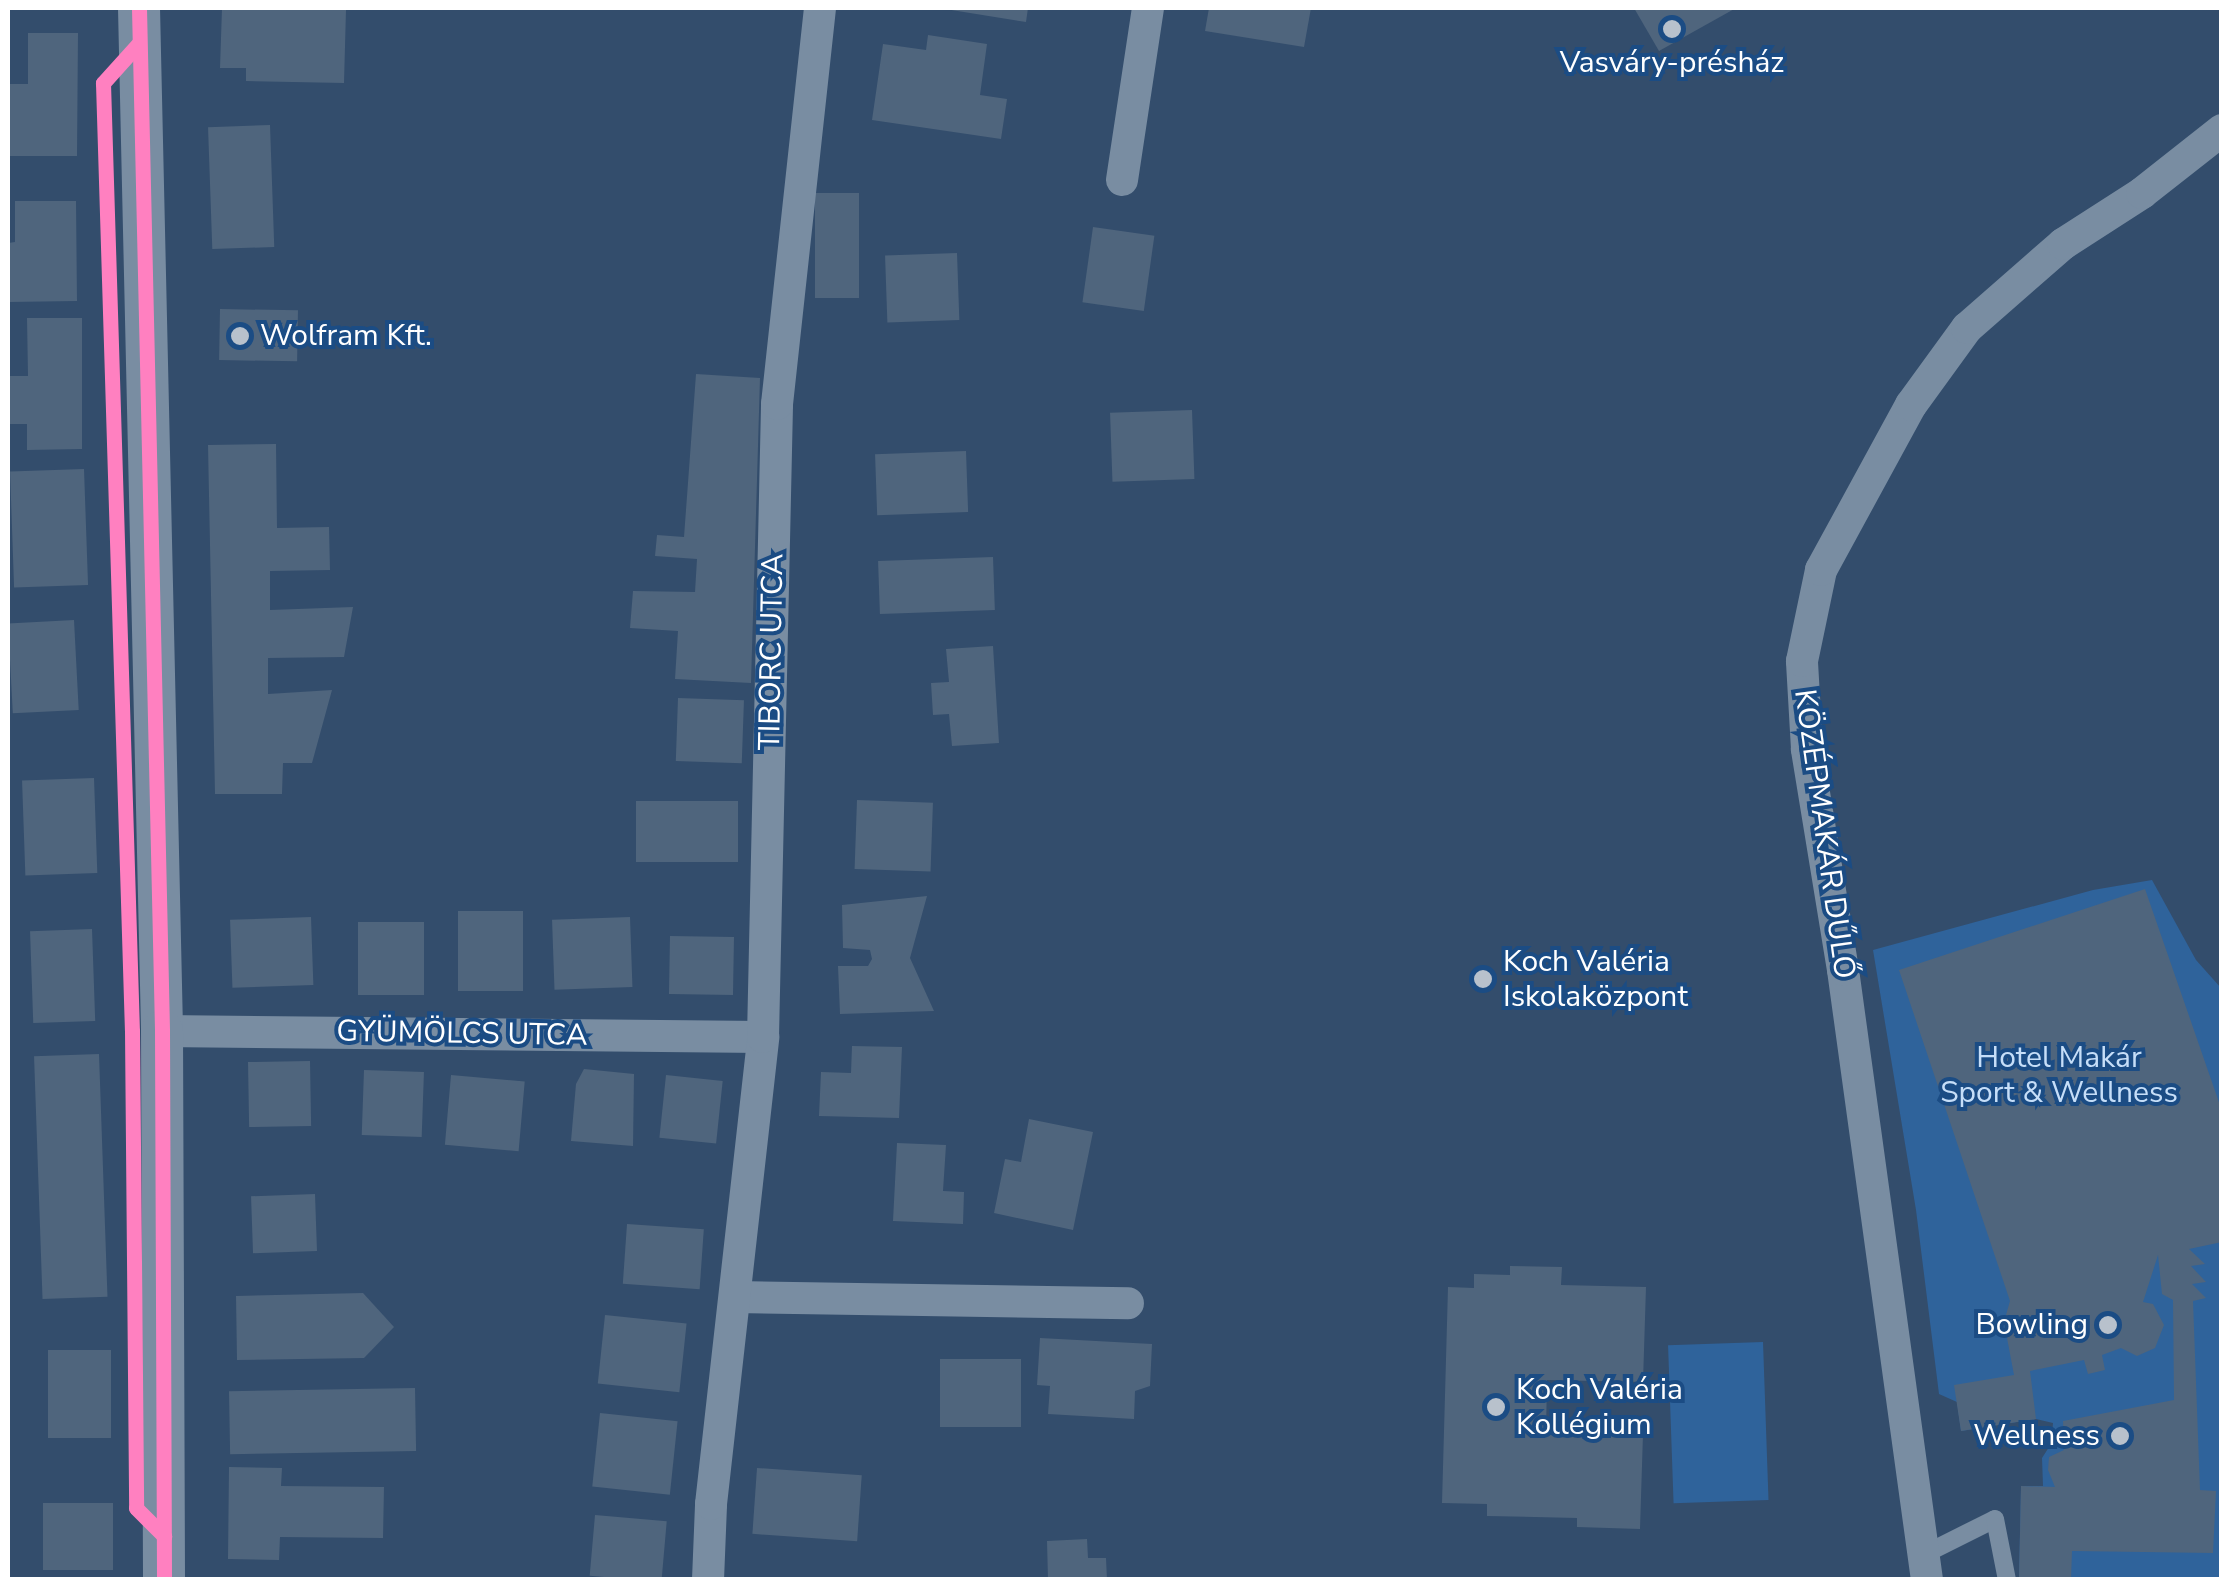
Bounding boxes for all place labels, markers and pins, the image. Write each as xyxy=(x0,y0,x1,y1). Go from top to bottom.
marker: Vasváry-présház xyxy=(1661,18,1683,40)
place label: Vasváry-présház xyxy=(1560,45,1784,81)
place label: Wolfram Kft. xyxy=(260,318,432,354)
marker: Wolfram Kft. xyxy=(229,325,251,347)
place label: Koch Valéria Iskolaközpont xyxy=(1503,944,1688,1014)
marker: Koch Valéria Iskolaközpont xyxy=(1472,968,1494,990)
place label: Bowling xyxy=(1976,1307,2088,1343)
marker: Bowling xyxy=(2097,1314,2119,1336)
place label: Koch Valéria Kollégium xyxy=(1516,1372,1683,1442)
marker: Koch Valéria Kollégium xyxy=(1485,1396,1507,1418)
place label: Wellness xyxy=(1973,1418,2100,1454)
marker: Wellness xyxy=(2109,1425,2131,1447)

